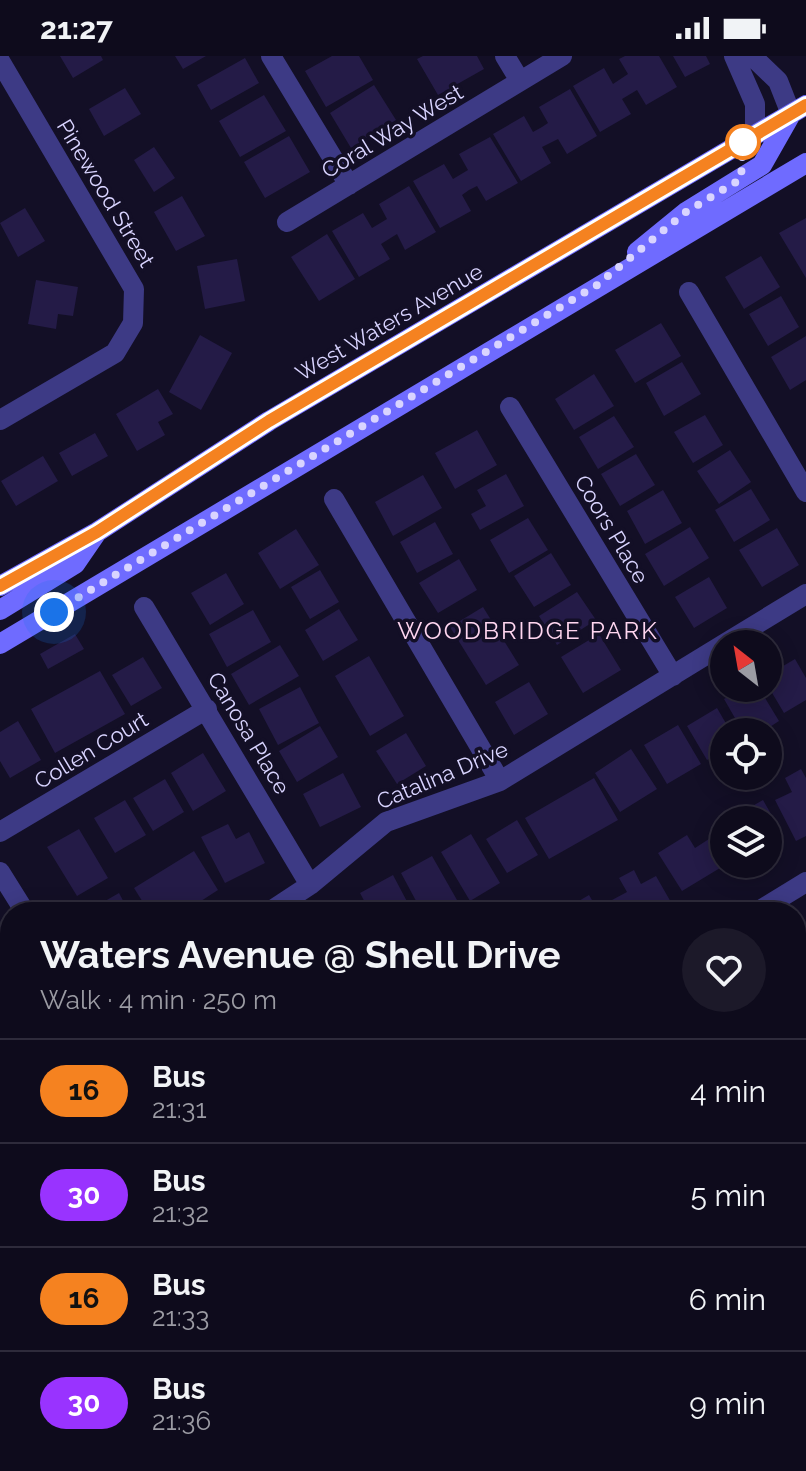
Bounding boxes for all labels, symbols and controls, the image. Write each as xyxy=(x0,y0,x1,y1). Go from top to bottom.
text: 21:27 xyxy=(40,11,113,46)
street label: Coral Way West xyxy=(317,78,468,183)
street label: Pinewood Street xyxy=(52,114,161,272)
unlabelled marker xyxy=(726,125,760,159)
street label: West Waters Avenue xyxy=(291,258,487,386)
street label: Coors Place xyxy=(569,470,655,588)
your location xyxy=(34,592,74,632)
district label: WOODBRIDGE PARK xyxy=(397,616,659,645)
north arrow xyxy=(710,630,782,702)
map controls xyxy=(710,630,782,878)
street label: Canosa Place xyxy=(202,667,296,799)
street label: Collen Court xyxy=(30,706,153,794)
button: locate xyxy=(710,718,782,790)
street label: Catalina Drive xyxy=(372,736,512,814)
button: layers xyxy=(710,806,782,878)
button: heart xyxy=(682,928,766,1012)
text: Waters Avenue @ Shell Drive xyxy=(40,932,560,977)
text: Walk · 4 min · 250 m xyxy=(40,985,277,1015)
text: Bus xyxy=(152,1059,206,1094)
text: 16 xyxy=(69,1074,99,1107)
text: 4 min xyxy=(690,1074,766,1109)
text: 21:31 xyxy=(152,1094,207,1124)
text: Bus xyxy=(152,1163,206,1198)
text: 30 xyxy=(68,1178,100,1211)
text: 5 min xyxy=(690,1178,766,1213)
text: 21:32 xyxy=(152,1198,209,1228)
text: Bus xyxy=(152,1267,206,1302)
text: 16 xyxy=(69,1282,99,1315)
text: 6 min xyxy=(689,1282,766,1317)
text: 21:33 xyxy=(152,1302,209,1332)
text: Bus xyxy=(152,1371,206,1406)
text: 30 xyxy=(68,1386,100,1419)
text: 9 min xyxy=(689,1386,766,1421)
text: 21:36 xyxy=(152,1406,211,1436)

